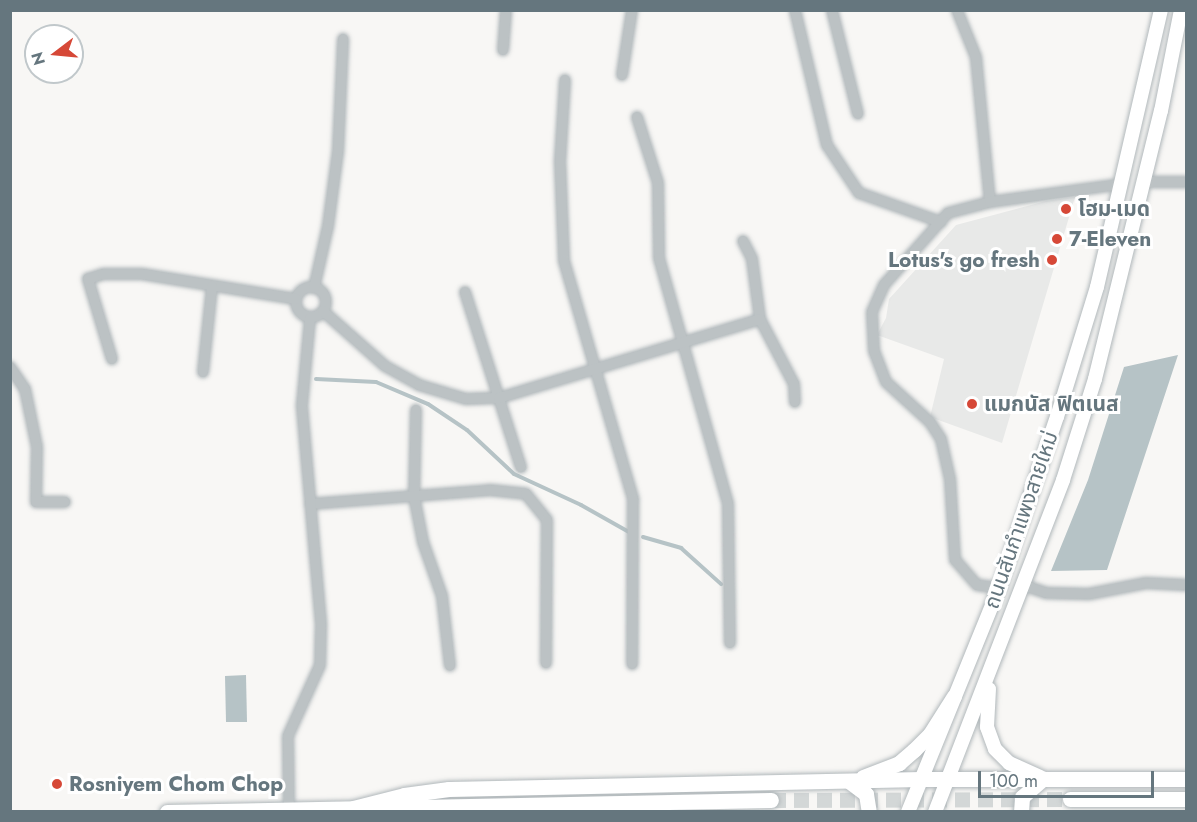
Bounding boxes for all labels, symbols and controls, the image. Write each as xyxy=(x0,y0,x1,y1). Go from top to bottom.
north arrow xyxy=(24,24,84,84)
text: N xyxy=(25,49,51,68)
place label: โฮม-เมด xyxy=(1078,196,1150,222)
marker: โฮม-เมด xyxy=(1059,202,1073,216)
place label: 7-Eleven xyxy=(1069,226,1151,252)
marker: 7-Eleven xyxy=(1050,232,1064,246)
place label: Lotus's go fresh xyxy=(888,247,1040,273)
marker: Lotus's go fresh xyxy=(1045,253,1059,267)
place label: แมกนัส ฟิตเนส xyxy=(984,391,1119,417)
marker: แมกนัส ฟิตเนส xyxy=(965,397,979,411)
street label: ถนนสันกำแพงสายใหม่ xyxy=(979,428,1063,612)
scale bar xyxy=(981,759,1156,797)
text: 100 m xyxy=(989,768,1038,794)
place label: Rosniyem Chom Chop xyxy=(69,771,283,797)
marker: Rosniyem Chom Chop xyxy=(50,777,64,791)

